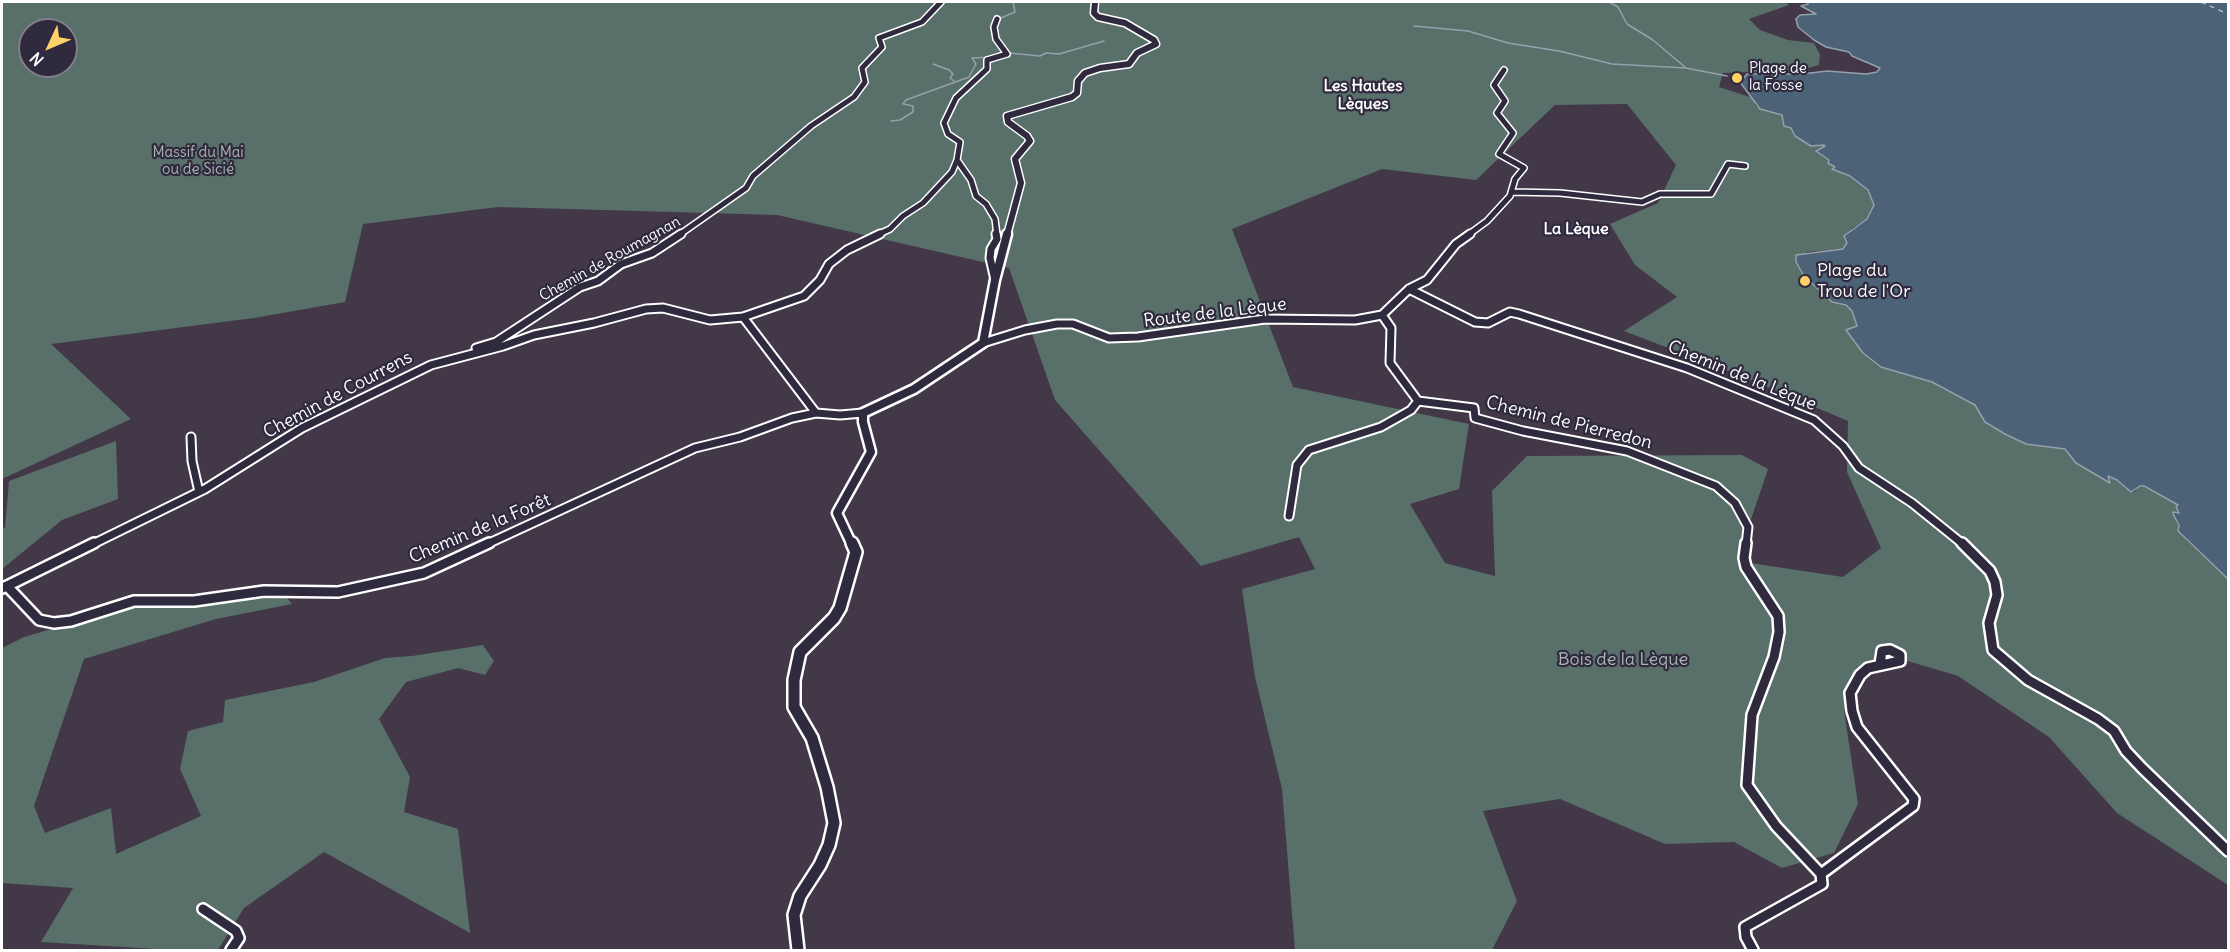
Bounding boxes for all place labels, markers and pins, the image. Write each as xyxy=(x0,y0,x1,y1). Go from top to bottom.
place label: Plage de la Fosse xyxy=(1749,60,1807,95)
marker: Plage de la Fosse xyxy=(1730,71,1744,85)
place label: Plage du Trou de l'Or xyxy=(1817,260,1910,302)
marker: Plage du Trou de l'Or xyxy=(1798,274,1812,288)

